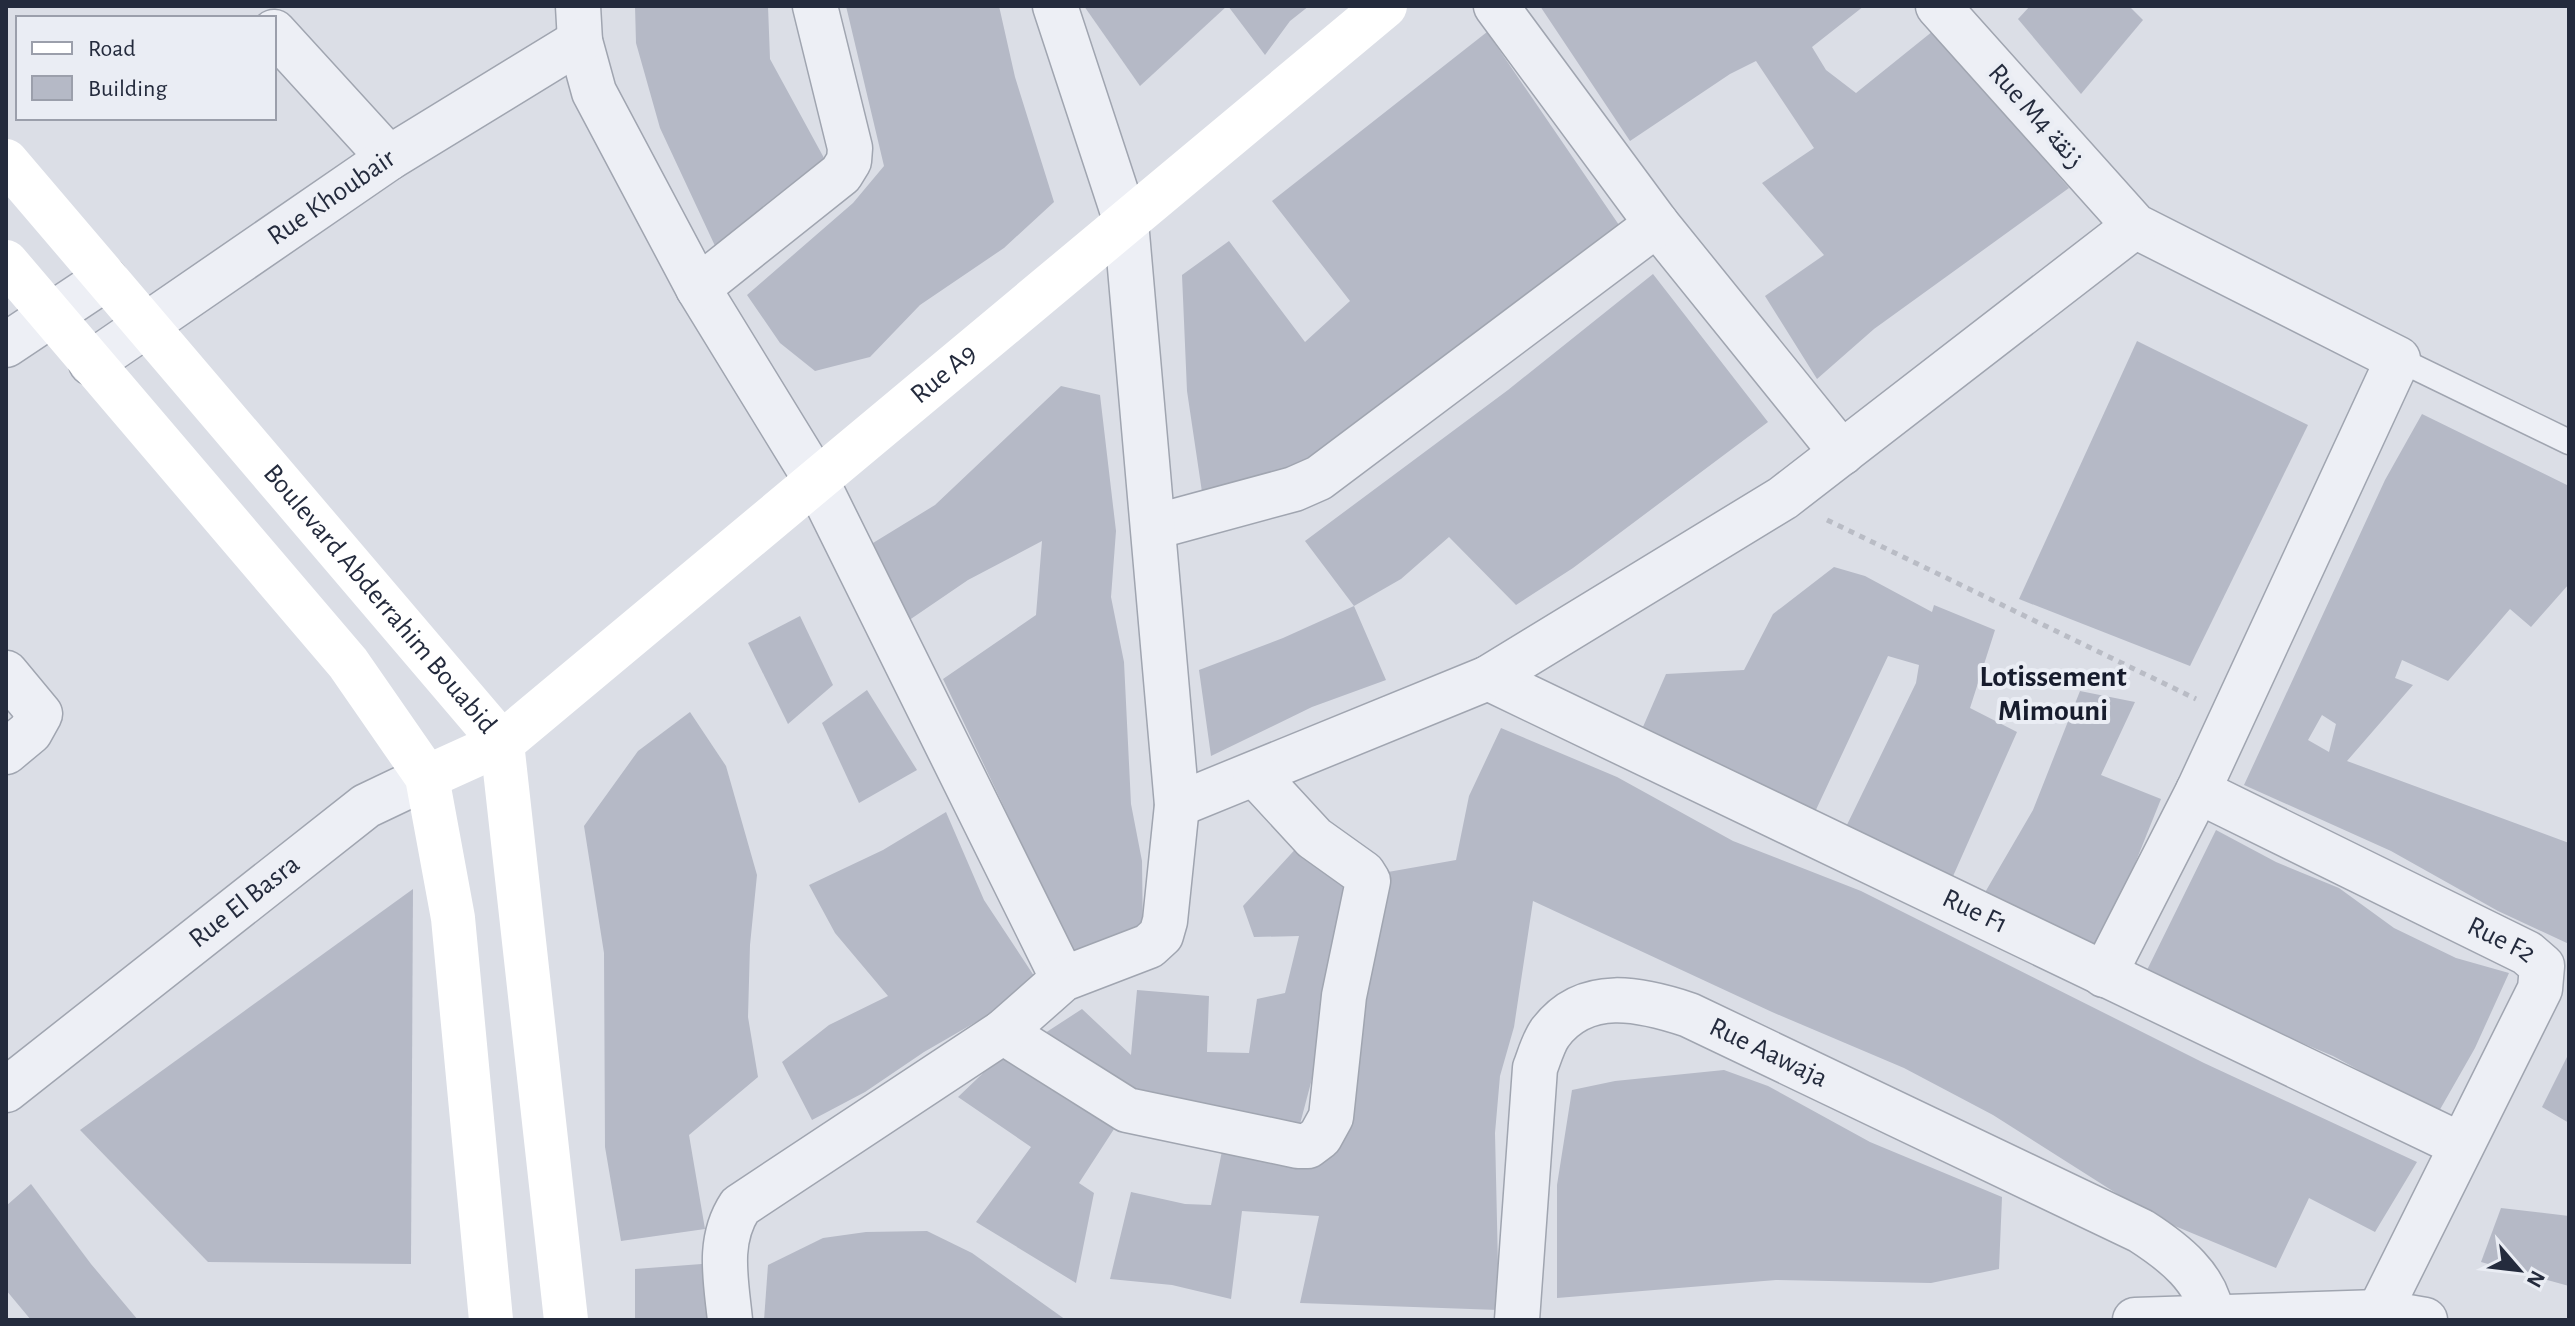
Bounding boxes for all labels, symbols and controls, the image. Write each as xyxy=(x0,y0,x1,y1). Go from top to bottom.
legend xyxy=(16,16,276,120)
text: Road xyxy=(88,37,136,61)
street label: Rue M4 زنقة xyxy=(1982,59,2090,173)
text: Building xyxy=(88,77,167,101)
street label: Rue Khoubair xyxy=(263,144,400,251)
street label: Rue A9 xyxy=(906,339,982,409)
street label: Boulevard Abderrahim Bouabid xyxy=(258,460,502,739)
district label: Lotissement Mimouni xyxy=(1979,662,2127,726)
street label: Rue El Basra xyxy=(184,850,305,954)
street label: Rue F1 xyxy=(1938,884,2012,939)
street label: Rue F2 xyxy=(2463,912,2542,968)
street label: Rue Aawaja xyxy=(1705,1013,1832,1093)
north arrow xyxy=(2479,1230,2559,1310)
text: N xyxy=(2522,1267,2549,1291)

